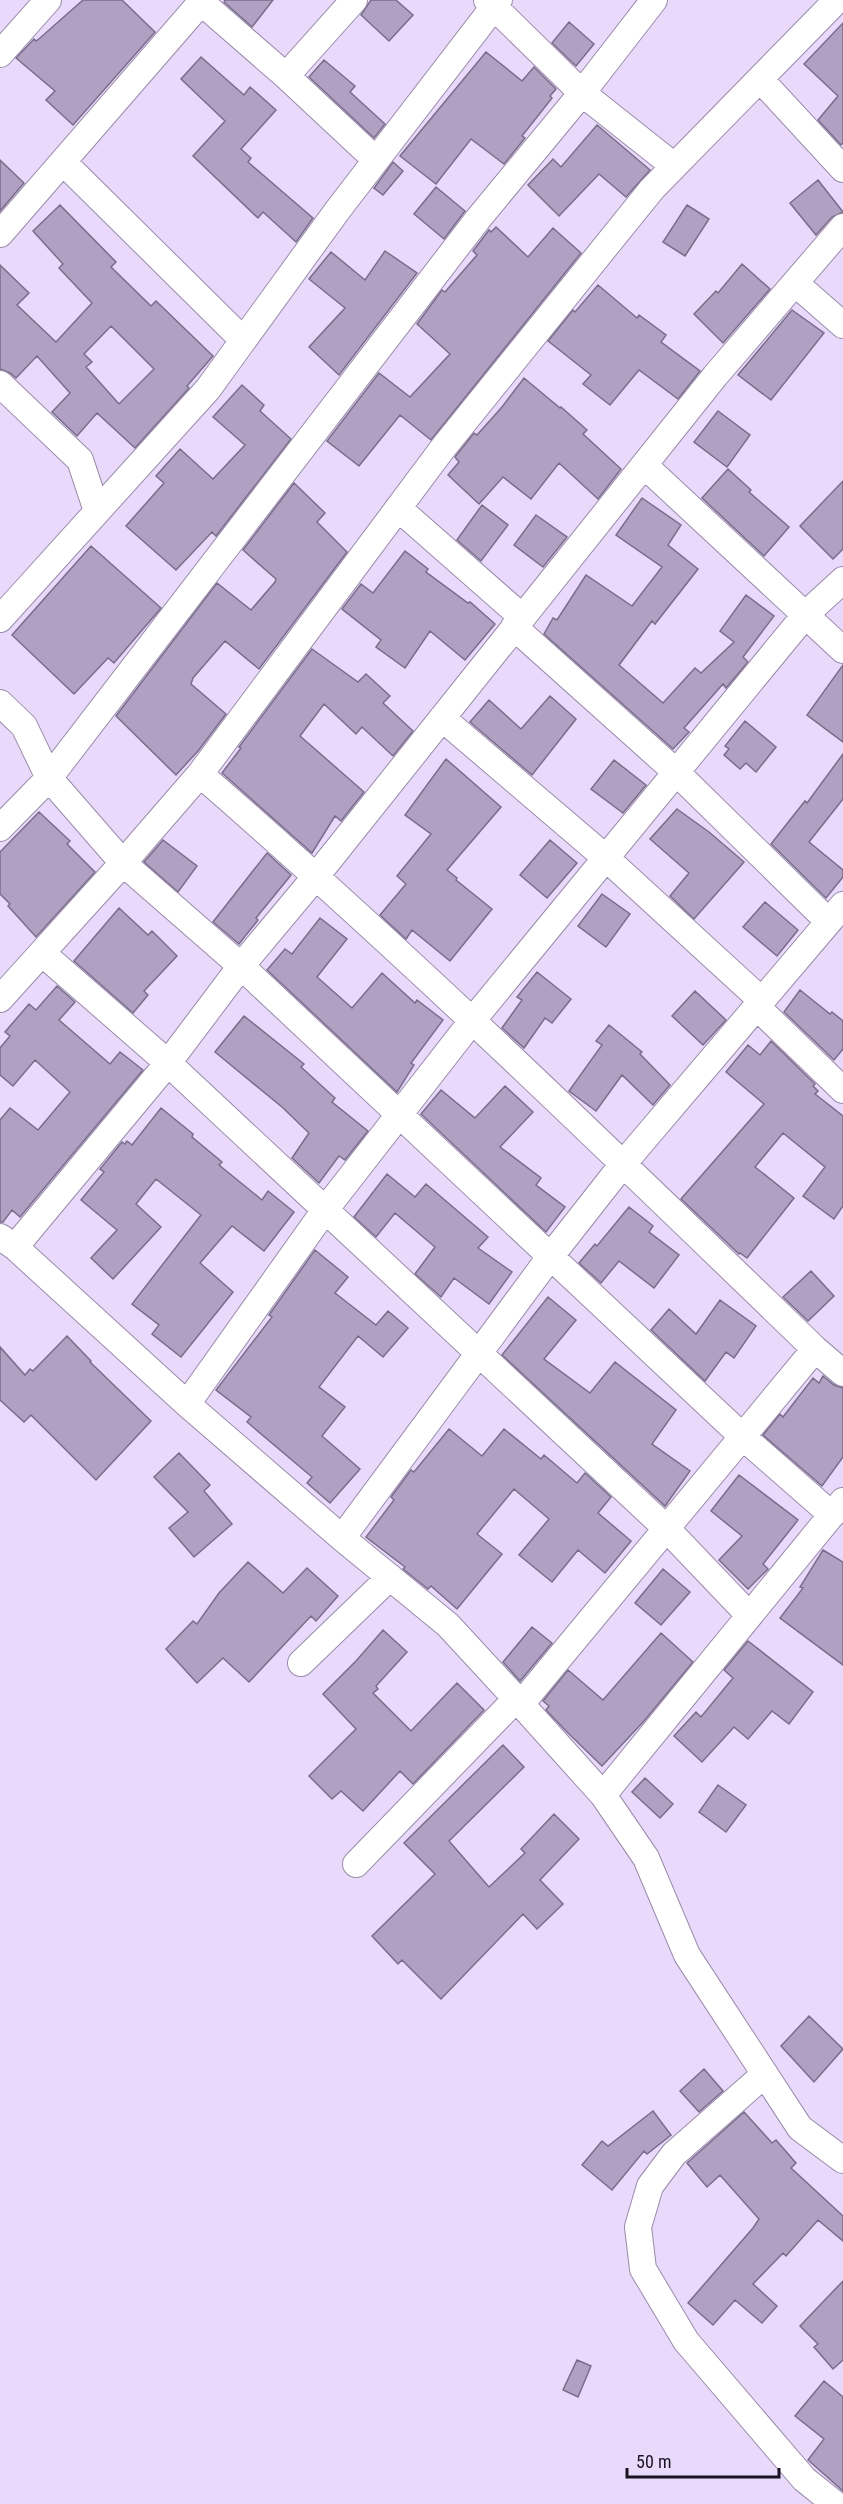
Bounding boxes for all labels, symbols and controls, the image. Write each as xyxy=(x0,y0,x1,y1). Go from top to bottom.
scale bar xyxy=(627,2441,778,2479)
text: 50 m xyxy=(636,2451,671,2472)

